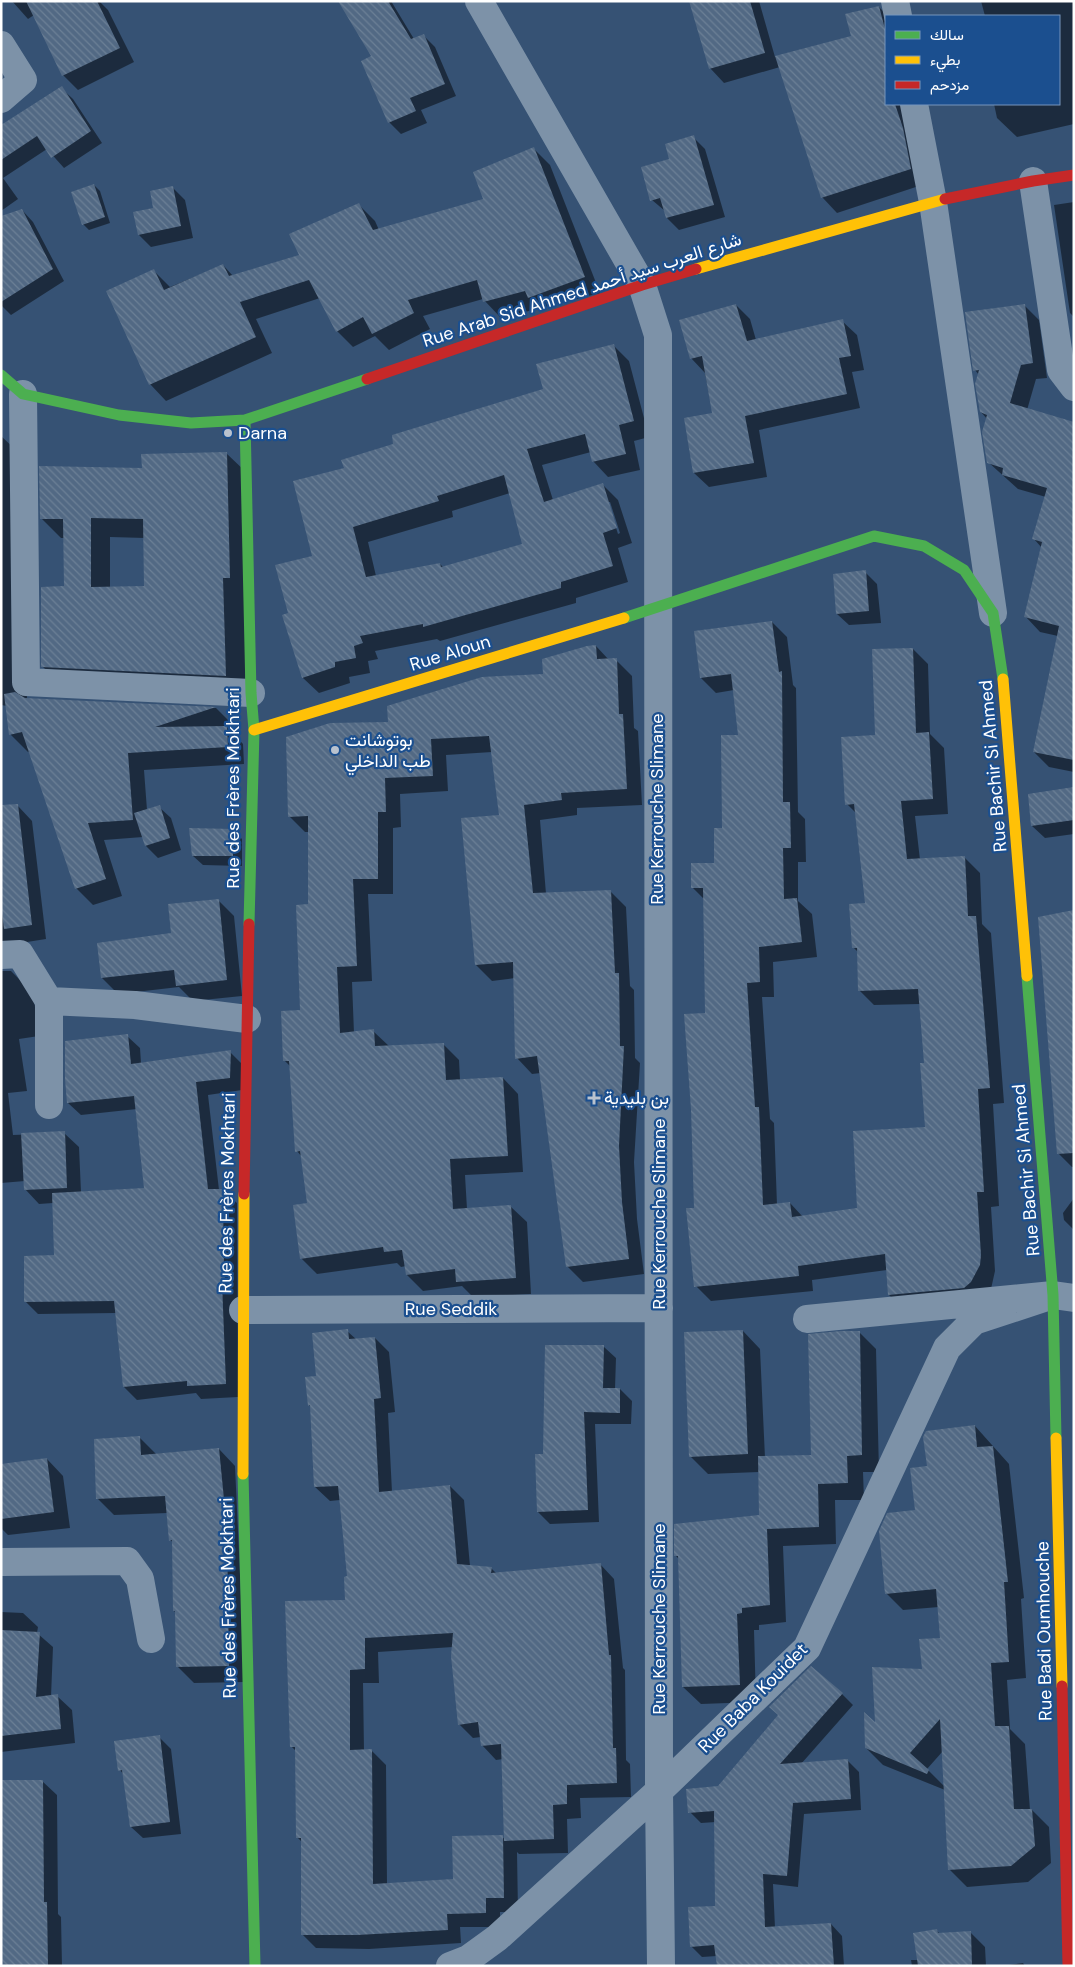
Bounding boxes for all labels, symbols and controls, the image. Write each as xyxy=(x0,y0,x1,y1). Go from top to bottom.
legend xyxy=(885,15,1060,105)
text: سالك xyxy=(930,25,964,45)
text: بطيء xyxy=(930,50,960,73)
text: مزدحم xyxy=(930,75,969,95)
street label: Rue Arab Sid Ahmed شارع العرب سيد أحمد xyxy=(420,227,744,353)
place label: Darna xyxy=(238,421,287,445)
marker: Darna xyxy=(222,427,234,439)
street label: Rue Aloun xyxy=(407,629,493,677)
street label: Rue Bachir Si Ahmed xyxy=(974,679,1012,853)
street label: Rue des Frères Mokhtari xyxy=(221,688,245,888)
street label: Rue Kerrouche Slimane xyxy=(645,714,669,904)
place label: بوتوشانت طب الداخلي xyxy=(345,728,431,776)
marker: بوتوشانت طب الداخلي xyxy=(329,744,341,756)
street label: Rue Bachir Si Ahmed xyxy=(1007,1083,1045,1257)
place label: بن بليدية xyxy=(604,1086,669,1110)
street label: Rue des Frères Mokhtari xyxy=(213,1092,241,1294)
marker: بن بليدية xyxy=(588,1092,600,1104)
street label: Rue Kerrouche Slimane xyxy=(647,1119,671,1309)
street label: Rue Seddik xyxy=(405,1297,497,1321)
street label: Rue des Frères Mokhtari xyxy=(214,1497,242,1699)
street label: Rue Kerrouche Slimane xyxy=(647,1524,671,1714)
street label: Rue Badi Oumhouche xyxy=(1030,1541,1058,1721)
street label: Rue Baba Kouidet xyxy=(693,1638,813,1758)

